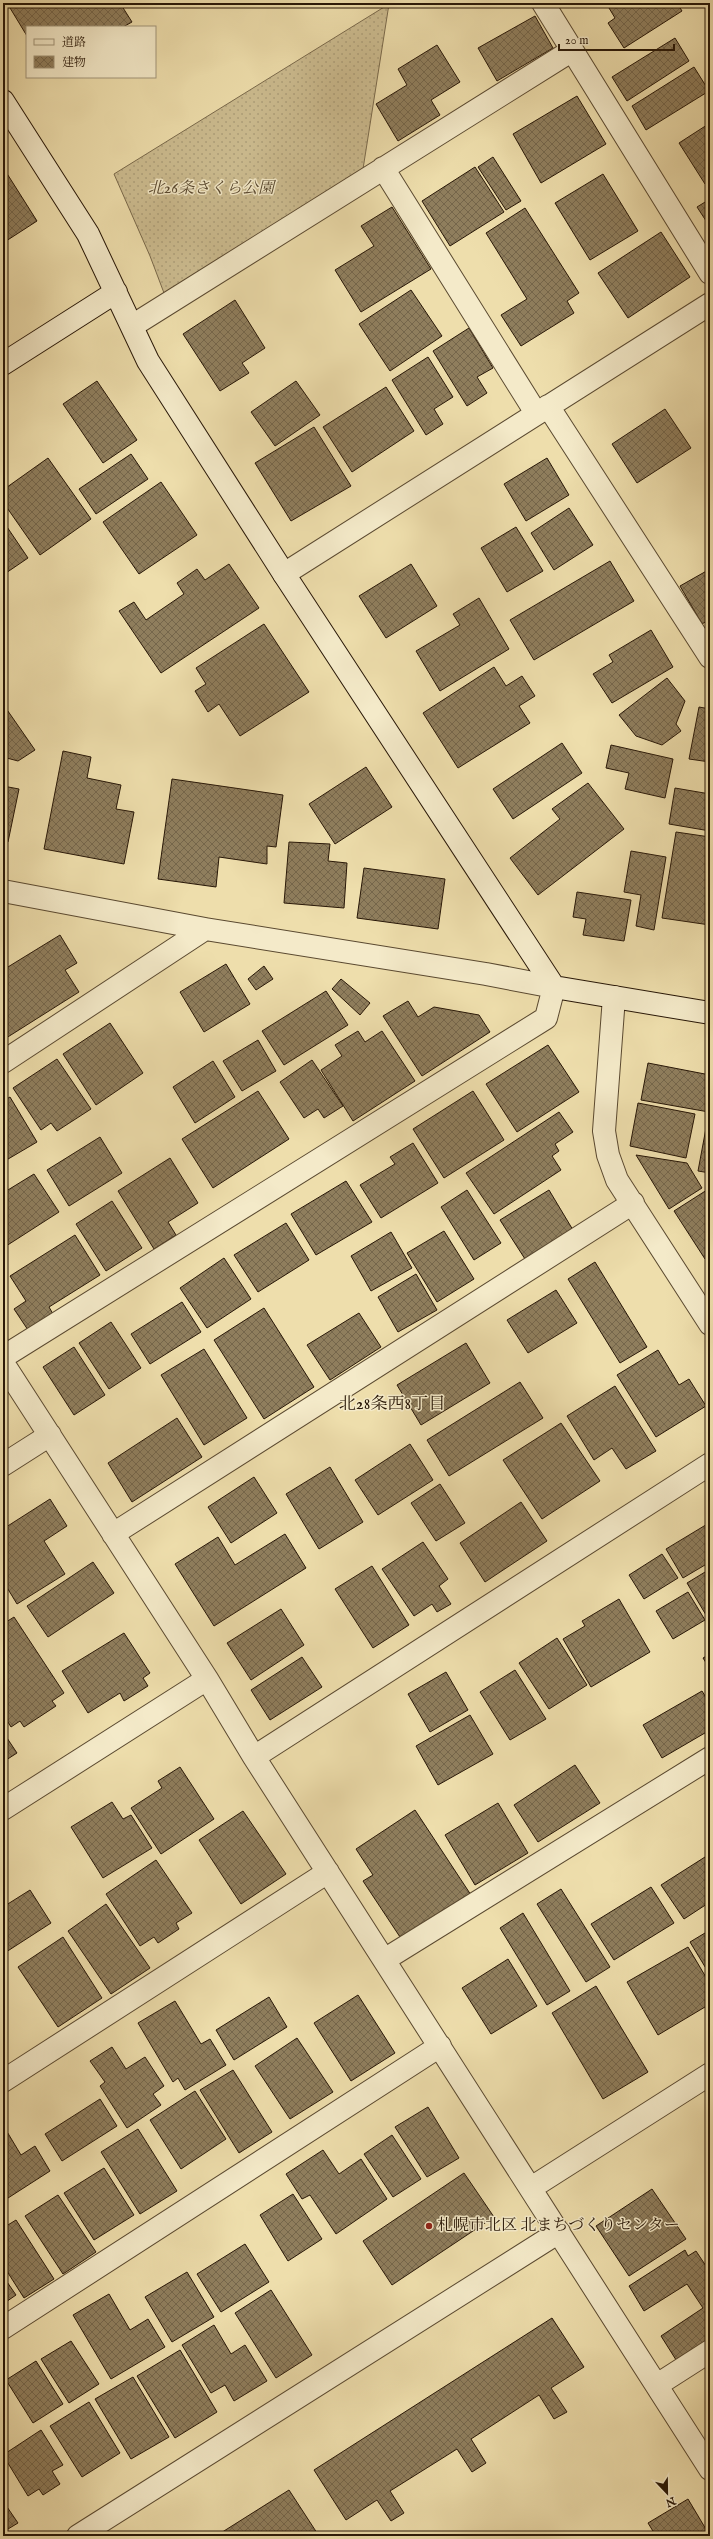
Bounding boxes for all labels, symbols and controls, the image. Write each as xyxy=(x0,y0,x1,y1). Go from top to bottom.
legend xyxy=(26,26,156,78)
scale bar xyxy=(559,26,674,52)
text: 20 m xyxy=(565,33,588,48)
text: 道路 xyxy=(62,35,86,50)
text: 建物 xyxy=(62,55,86,70)
park label: 北26条さくら公園 xyxy=(148,179,277,199)
district label: 北28条西8丁目 xyxy=(339,1394,445,1415)
place label: 札幌市北区 北まちづくりセンター xyxy=(437,2216,680,2236)
marker: 札幌市北区 北まちづくりセンター xyxy=(424,2221,434,2231)
north arrow xyxy=(647,2473,687,2513)
text: N xyxy=(663,2493,678,2510)

